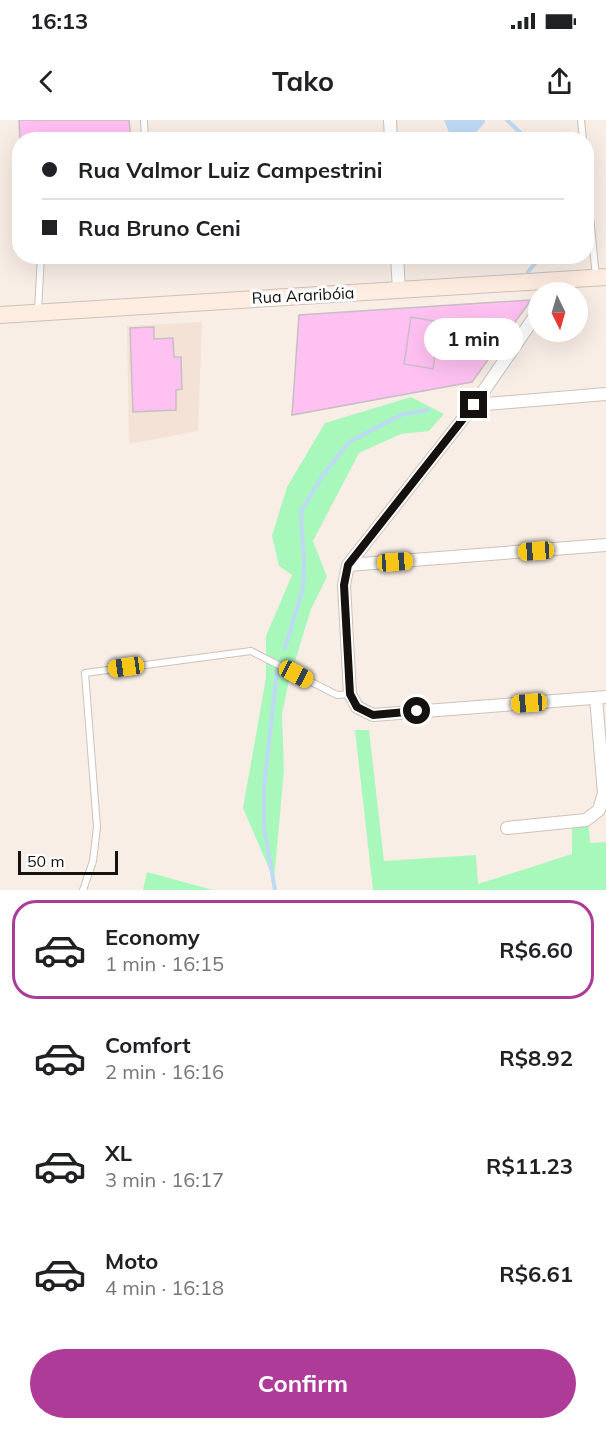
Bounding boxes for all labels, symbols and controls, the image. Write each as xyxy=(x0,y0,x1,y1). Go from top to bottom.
text: 16:13 xyxy=(30,7,88,35)
text: Tako xyxy=(272,64,334,98)
icon: back xyxy=(30,65,63,98)
icon: share xyxy=(543,65,576,98)
text: Rua Valmor Luiz Campestrini xyxy=(78,156,383,184)
text: Rua Bruno Ceni xyxy=(78,214,241,242)
street label: Rua Araribóia xyxy=(251,282,355,308)
north arrow xyxy=(528,282,588,342)
map controls xyxy=(528,282,588,342)
callout: 1 min xyxy=(424,318,524,360)
text: 1 min xyxy=(447,326,500,351)
route end xyxy=(460,391,487,418)
car xyxy=(517,541,555,561)
car xyxy=(376,552,414,572)
car xyxy=(107,656,145,678)
car xyxy=(276,658,316,690)
car xyxy=(510,693,548,713)
route start xyxy=(403,697,430,724)
scale bar xyxy=(18,848,118,876)
text: 50 m xyxy=(27,851,64,871)
icon: car xyxy=(33,923,87,977)
text: Economy xyxy=(105,923,200,951)
text: R$6.60 xyxy=(499,936,573,964)
text: 1 min · 16:15 xyxy=(105,951,224,976)
icon: car xyxy=(33,1031,87,1085)
text: Comfort xyxy=(105,1031,191,1059)
text: R$8.92 xyxy=(499,1044,573,1072)
text: 2 min · 16:16 xyxy=(105,1059,224,1084)
icon: car xyxy=(33,1139,87,1193)
text: XL xyxy=(105,1139,132,1167)
text: R$11.23 xyxy=(486,1152,573,1180)
text: 3 min · 16:17 xyxy=(105,1167,224,1192)
icon: car xyxy=(33,1247,87,1301)
text: Moto xyxy=(105,1247,158,1275)
text: R$6.61 xyxy=(499,1260,573,1288)
text: 4 min · 16:18 xyxy=(105,1275,224,1300)
button: Confirm xyxy=(30,1349,576,1418)

